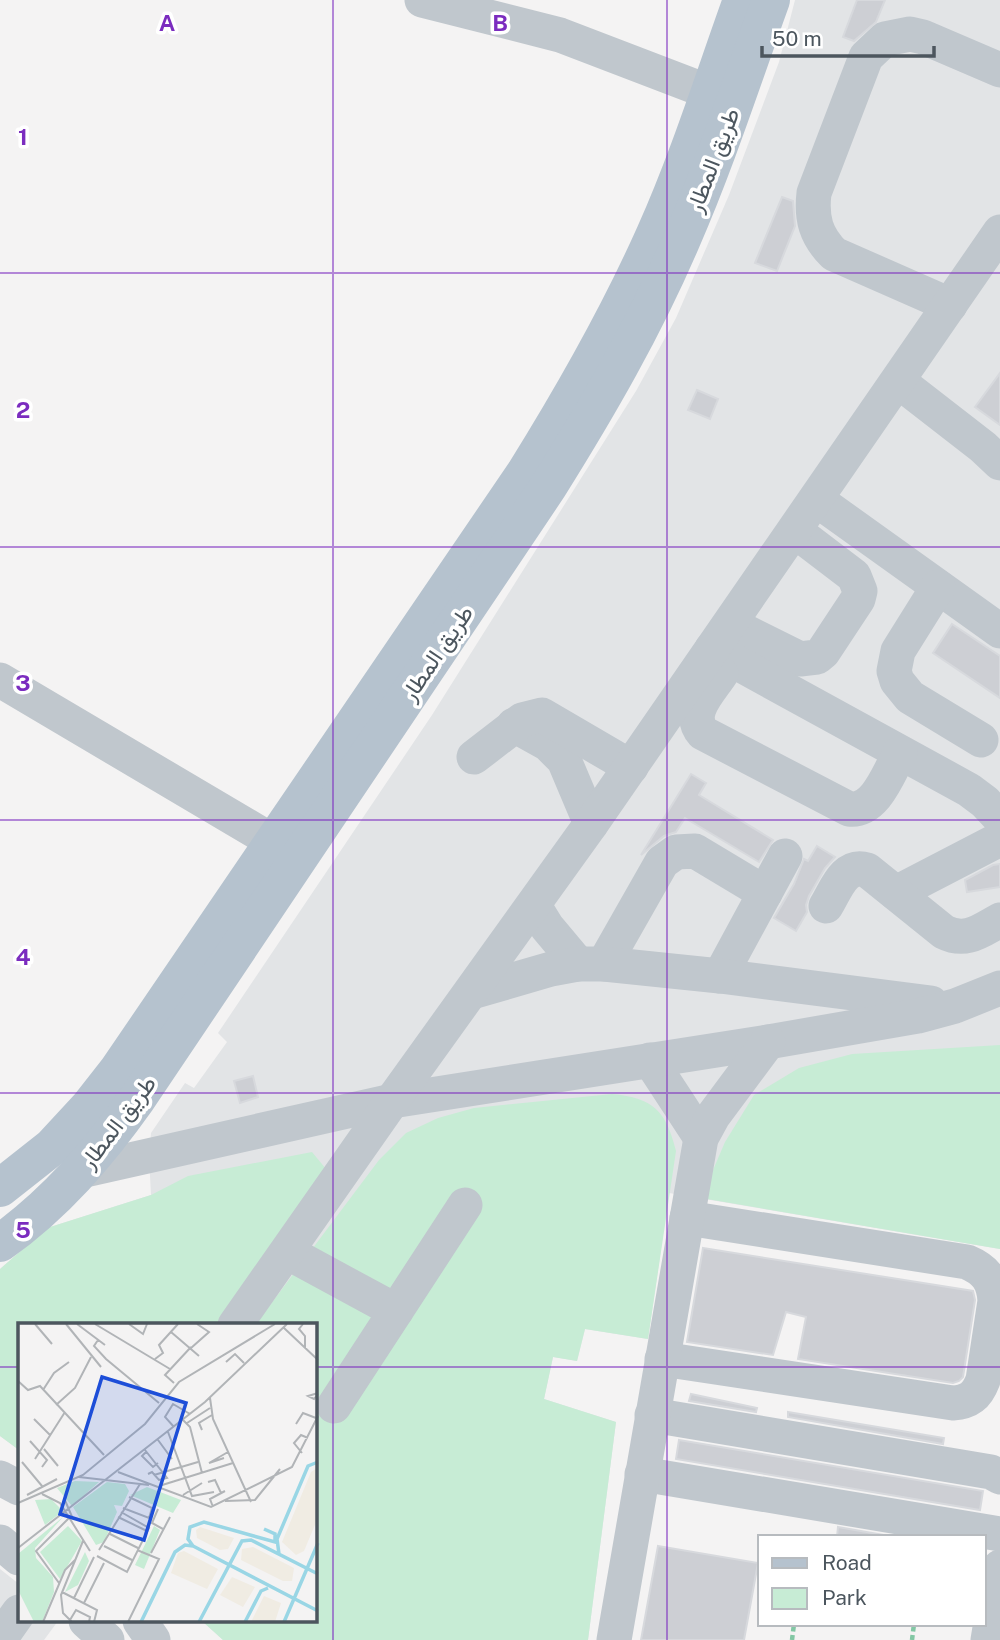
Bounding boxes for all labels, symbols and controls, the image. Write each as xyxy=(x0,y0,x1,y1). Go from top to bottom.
text: A xyxy=(159,9,176,36)
text: B xyxy=(492,9,508,36)
scale bar xyxy=(762,14,934,58)
text: 50 m xyxy=(772,26,822,51)
street label: طريق المطار xyxy=(680,104,747,217)
text: 1 xyxy=(18,123,28,150)
text: 2 xyxy=(16,396,30,423)
street label: طريق المطار xyxy=(394,600,480,707)
text: 3 xyxy=(15,669,31,696)
text: 4 xyxy=(15,943,31,970)
street label: طريق المطار xyxy=(73,1070,163,1175)
text: 5 xyxy=(15,1216,31,1243)
inset map xyxy=(18,1323,317,1622)
legend xyxy=(758,1535,986,1626)
text: Road xyxy=(822,1550,872,1575)
text: Park xyxy=(822,1585,867,1610)

